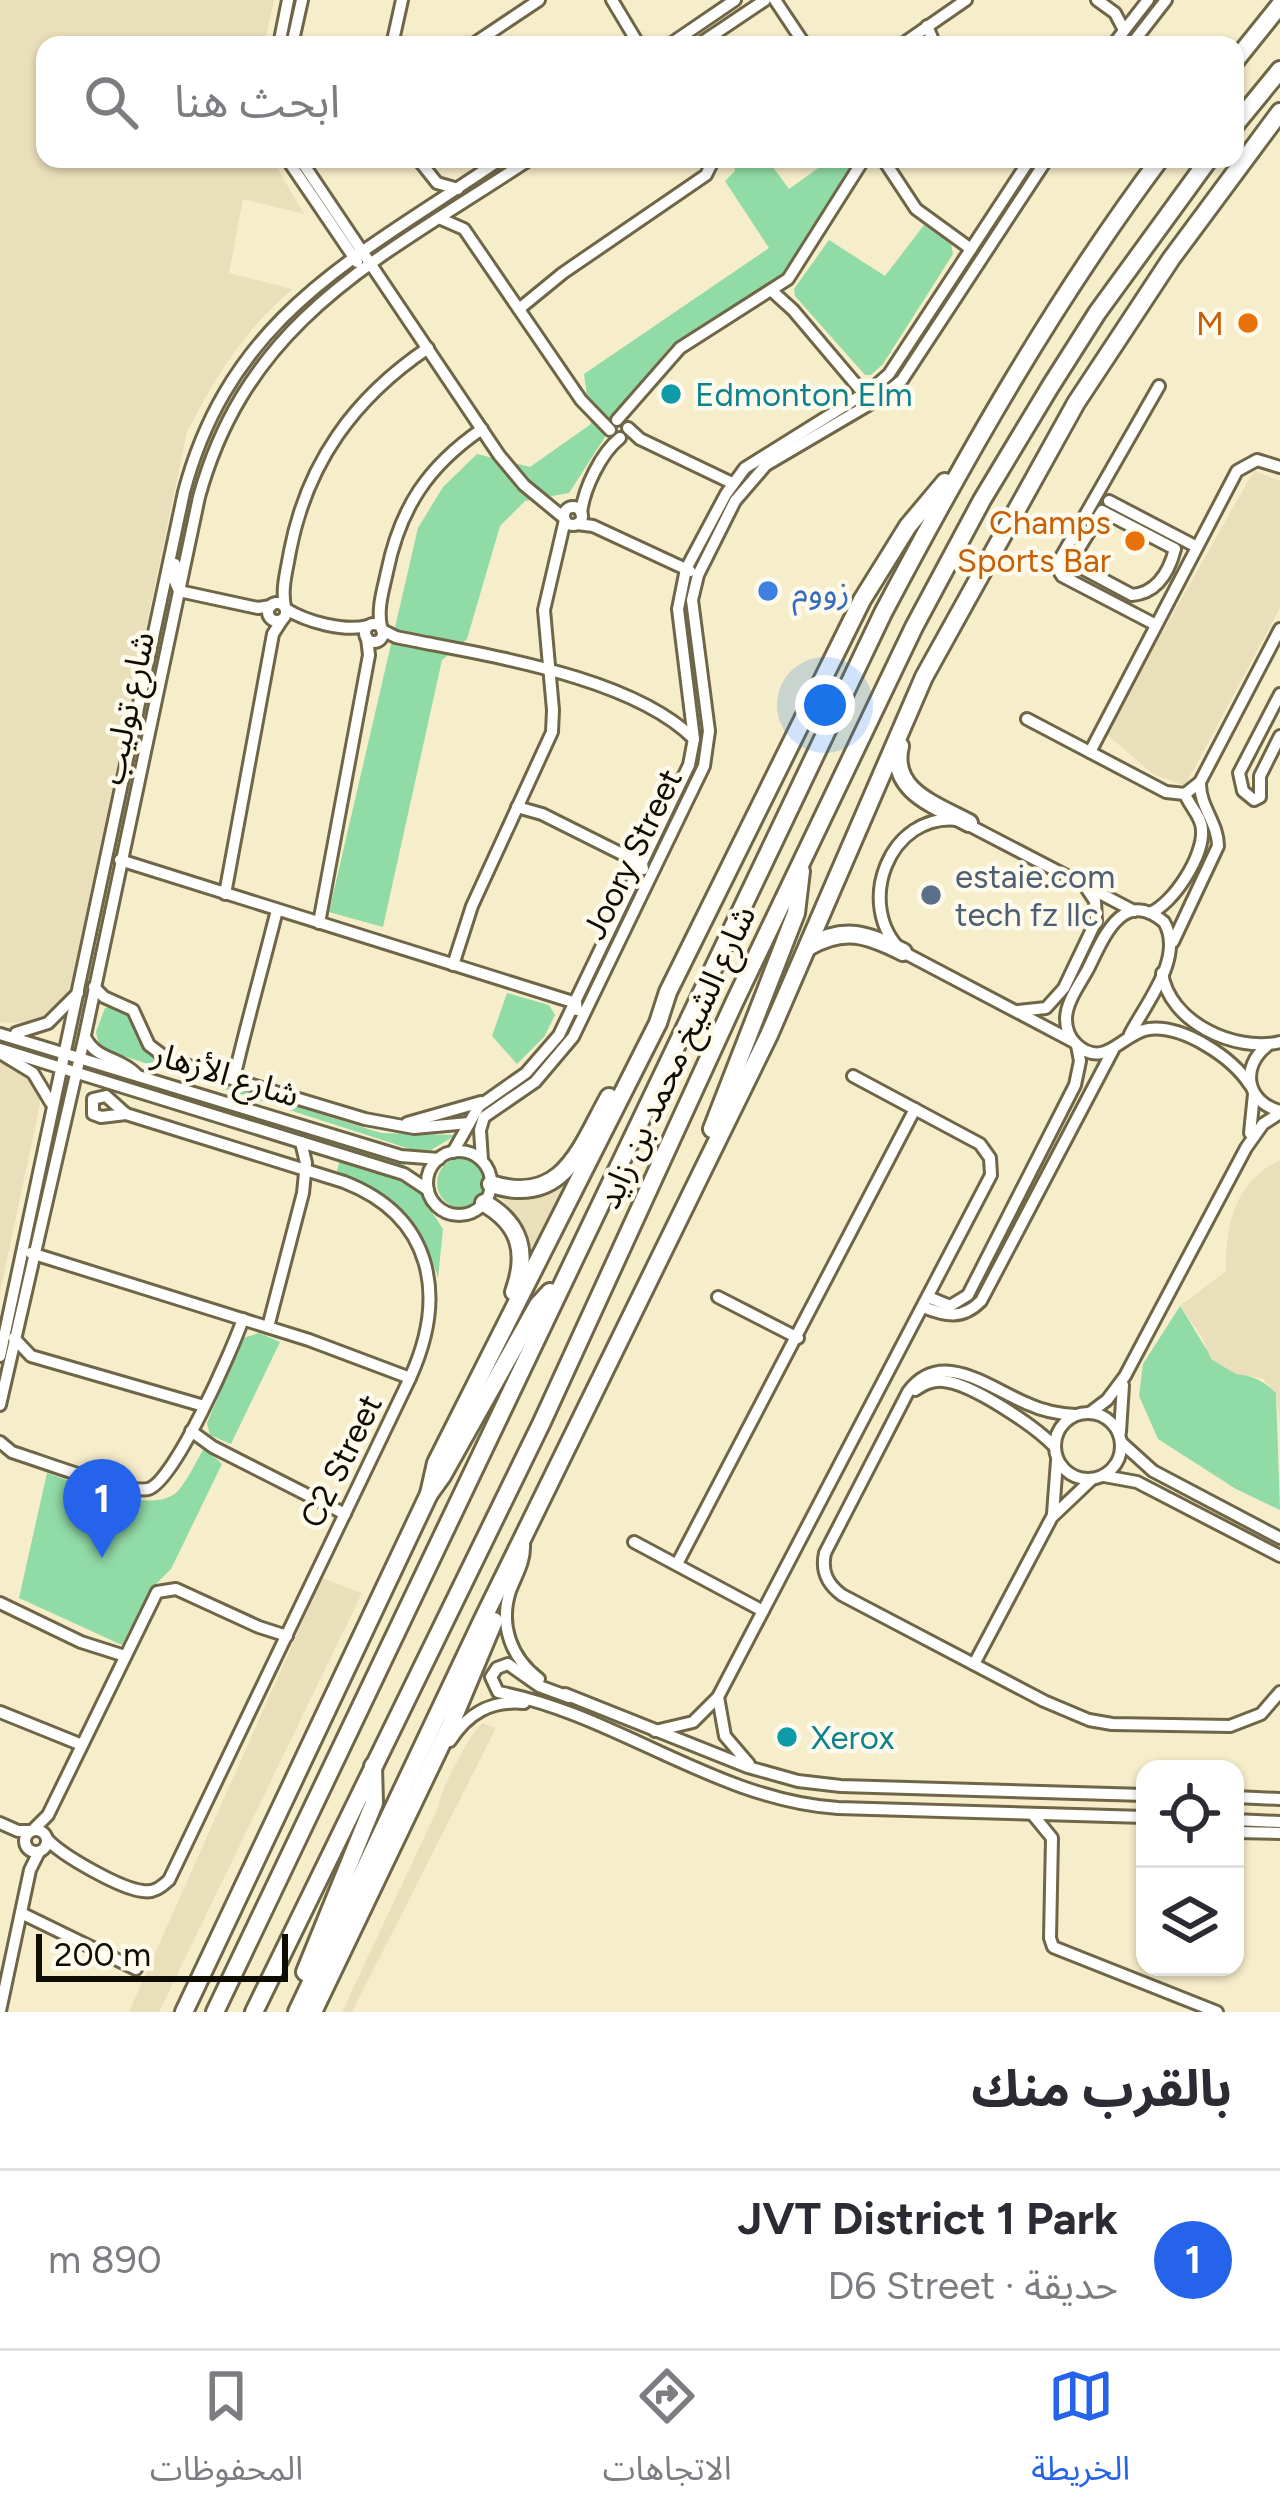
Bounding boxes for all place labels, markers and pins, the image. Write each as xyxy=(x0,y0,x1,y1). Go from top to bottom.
place label: M xyxy=(1196,304,1224,343)
marker: M xyxy=(1235,310,1261,336)
place label: Edmonton Elm xyxy=(695,375,913,414)
marker: Edmonton Elm xyxy=(658,381,684,407)
place label: Champs Sports Bar xyxy=(957,503,1111,580)
marker: Champs Sports Bar xyxy=(1122,528,1148,554)
place label: زووم xyxy=(792,572,850,616)
marker: زووم xyxy=(755,578,781,604)
place label: estaie.com tech fz llc xyxy=(955,857,1115,934)
marker: estaie.com tech fz llc xyxy=(918,882,944,908)
pin: 1 xyxy=(63,1459,141,1558)
place label: Xerox xyxy=(811,1718,895,1757)
marker: Xerox xyxy=(774,1724,800,1750)

